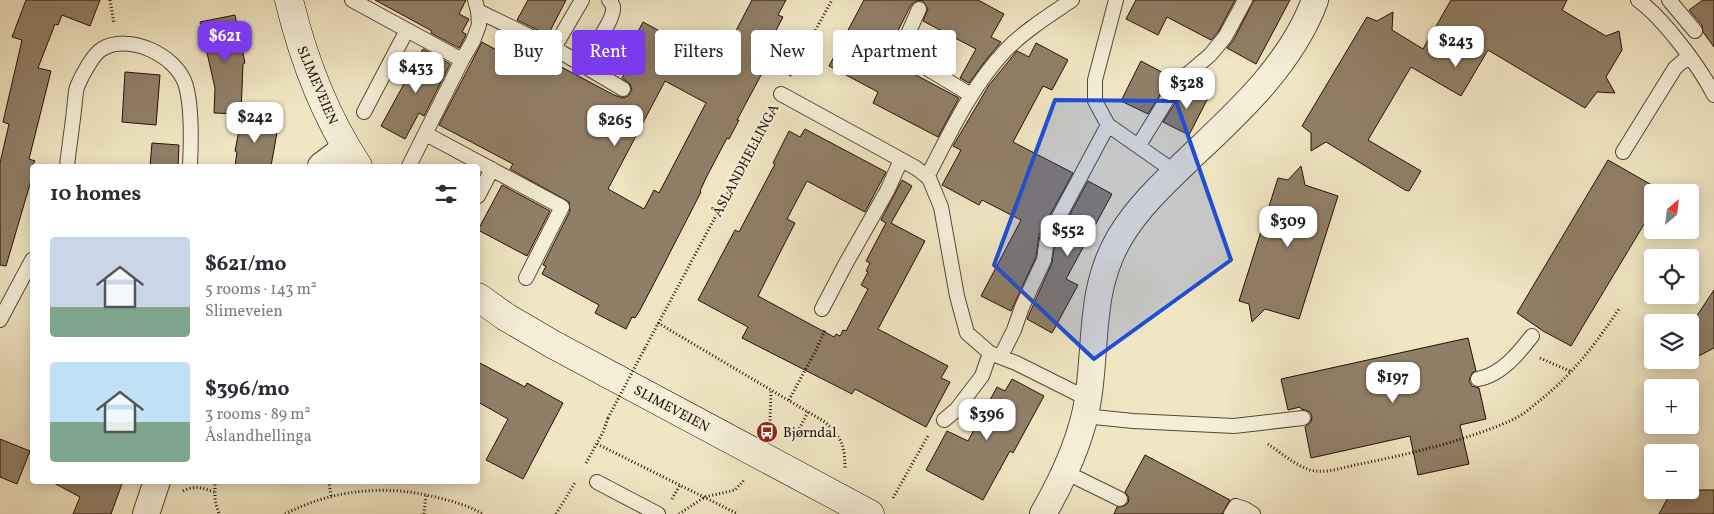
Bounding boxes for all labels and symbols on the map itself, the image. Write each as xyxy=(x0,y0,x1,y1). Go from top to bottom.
pin: $621 xyxy=(195,20,255,63)
pin: $243 xyxy=(1426,26,1486,68)
street label: SLIMEVEIEN xyxy=(292,43,342,128)
pin: $433 xyxy=(386,52,446,94)
pin: $328 xyxy=(1157,68,1217,110)
street label: ÅSLANDHELLINGA xyxy=(708,101,784,221)
pin: $242 xyxy=(225,102,285,144)
pin: $265 xyxy=(585,104,645,147)
north arrow xyxy=(1644,184,1699,239)
pin: $309 xyxy=(1258,206,1318,248)
pin: $552 xyxy=(1038,214,1098,257)
pin: $197 xyxy=(1363,362,1423,404)
street label: SLIMEVEIEN xyxy=(630,381,713,437)
pin: $396 xyxy=(957,398,1017,441)
bus stop icon: Bjørndal xyxy=(755,420,779,444)
place label: Bjørndal xyxy=(783,424,836,443)

